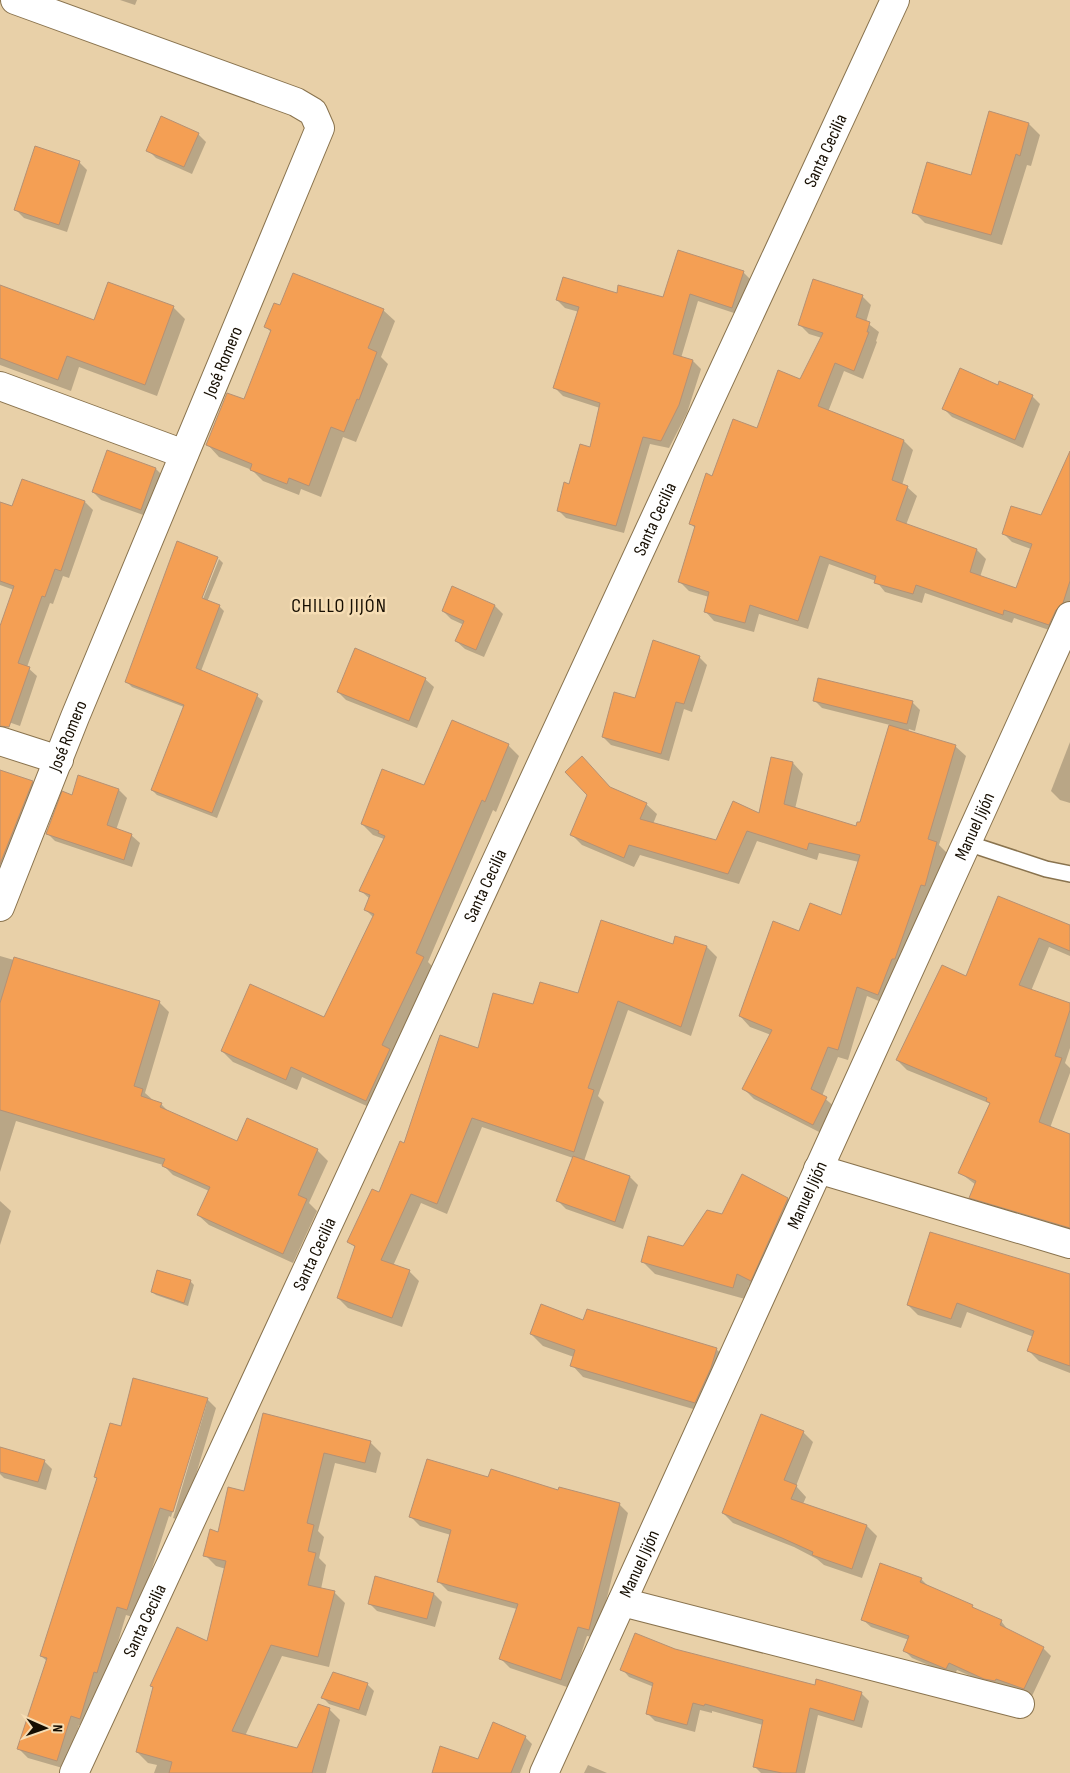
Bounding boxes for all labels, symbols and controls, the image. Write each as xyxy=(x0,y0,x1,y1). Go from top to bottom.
street label: Santa Cecilia xyxy=(800,111,852,191)
street label: José Romero xyxy=(199,324,247,401)
street label: Santa Cecilia xyxy=(629,479,681,559)
district label: CHILLO JIJÓN xyxy=(291,594,387,618)
street label: José Romero xyxy=(44,697,92,775)
street label: Manuel Jijón xyxy=(950,789,999,864)
street label: Santa Cecilia xyxy=(459,846,511,926)
street label: Manuel Jijón xyxy=(783,1158,832,1232)
street label: Santa Cecilia xyxy=(289,1214,341,1294)
street label: Manuel Jijón xyxy=(615,1527,664,1601)
street label: Santa Cecilia xyxy=(119,1581,171,1661)
north arrow xyxy=(20,1703,70,1753)
text: N xyxy=(49,1724,66,1732)

